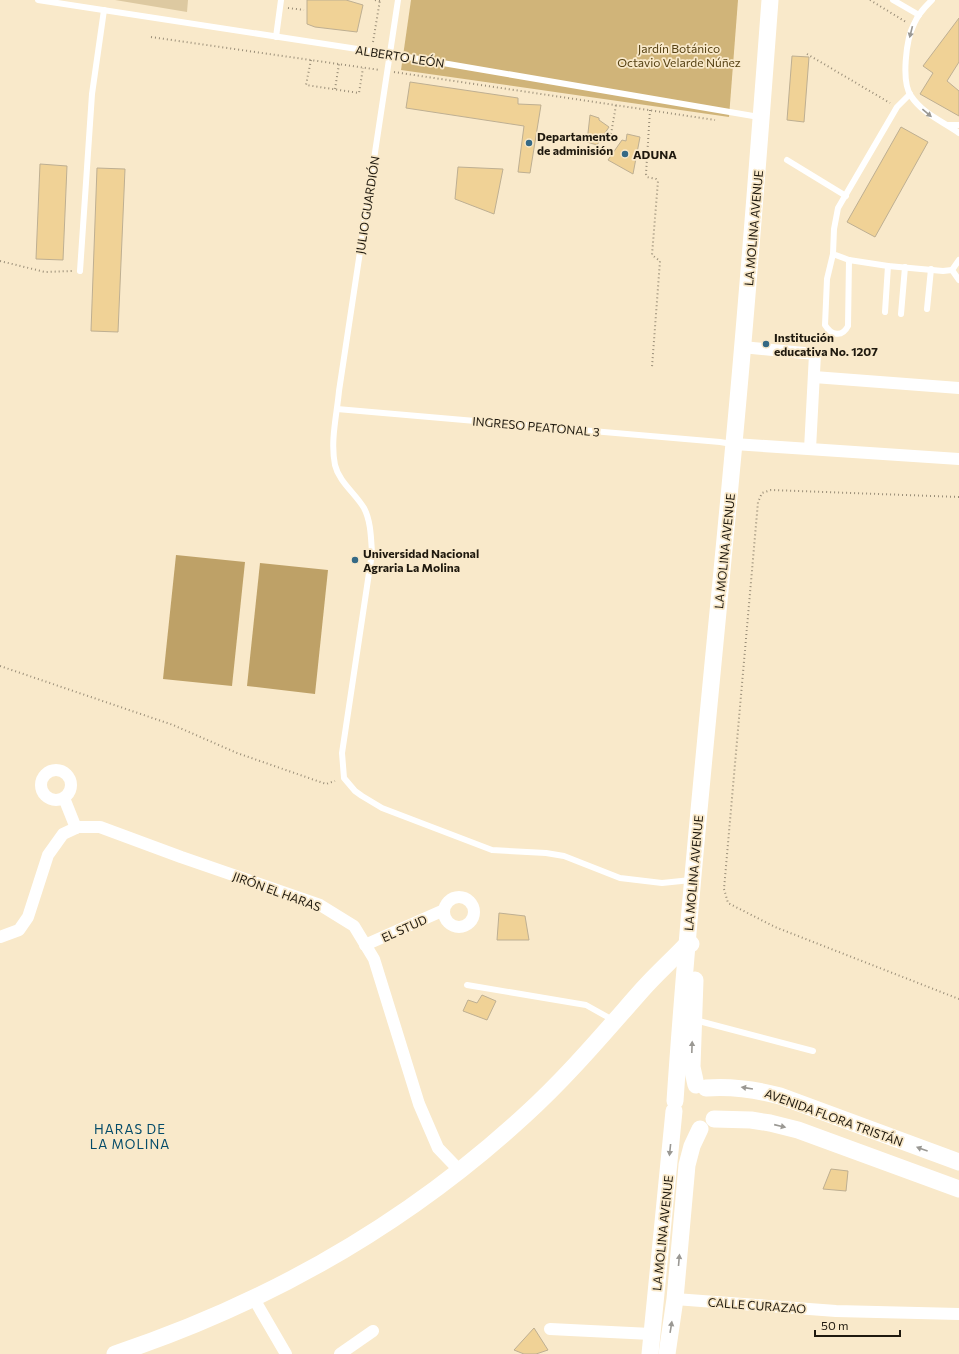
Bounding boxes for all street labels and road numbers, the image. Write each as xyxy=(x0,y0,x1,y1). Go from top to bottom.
street label: ALBERTO LEÓN xyxy=(354,42,446,70)
street label: JULIO GUARDIÓN xyxy=(352,155,383,255)
street label: LA MOLINA AVENUE xyxy=(741,170,765,286)
street label: INGRESO PEATONAL 3 xyxy=(472,413,600,439)
street label: LA MOLINA AVENUE xyxy=(711,493,737,609)
street label: LA MOLINA AVENUE xyxy=(681,815,705,931)
street label: JIRÓN EL HARAS xyxy=(231,869,323,914)
street label: EL STUD xyxy=(379,912,429,944)
street label: AVENIDA FLORA TRISTÁN xyxy=(763,1085,905,1149)
street label: LA MOLINA AVENUE xyxy=(649,1175,675,1291)
street label: CALLE CURAZAO xyxy=(707,1295,807,1315)

